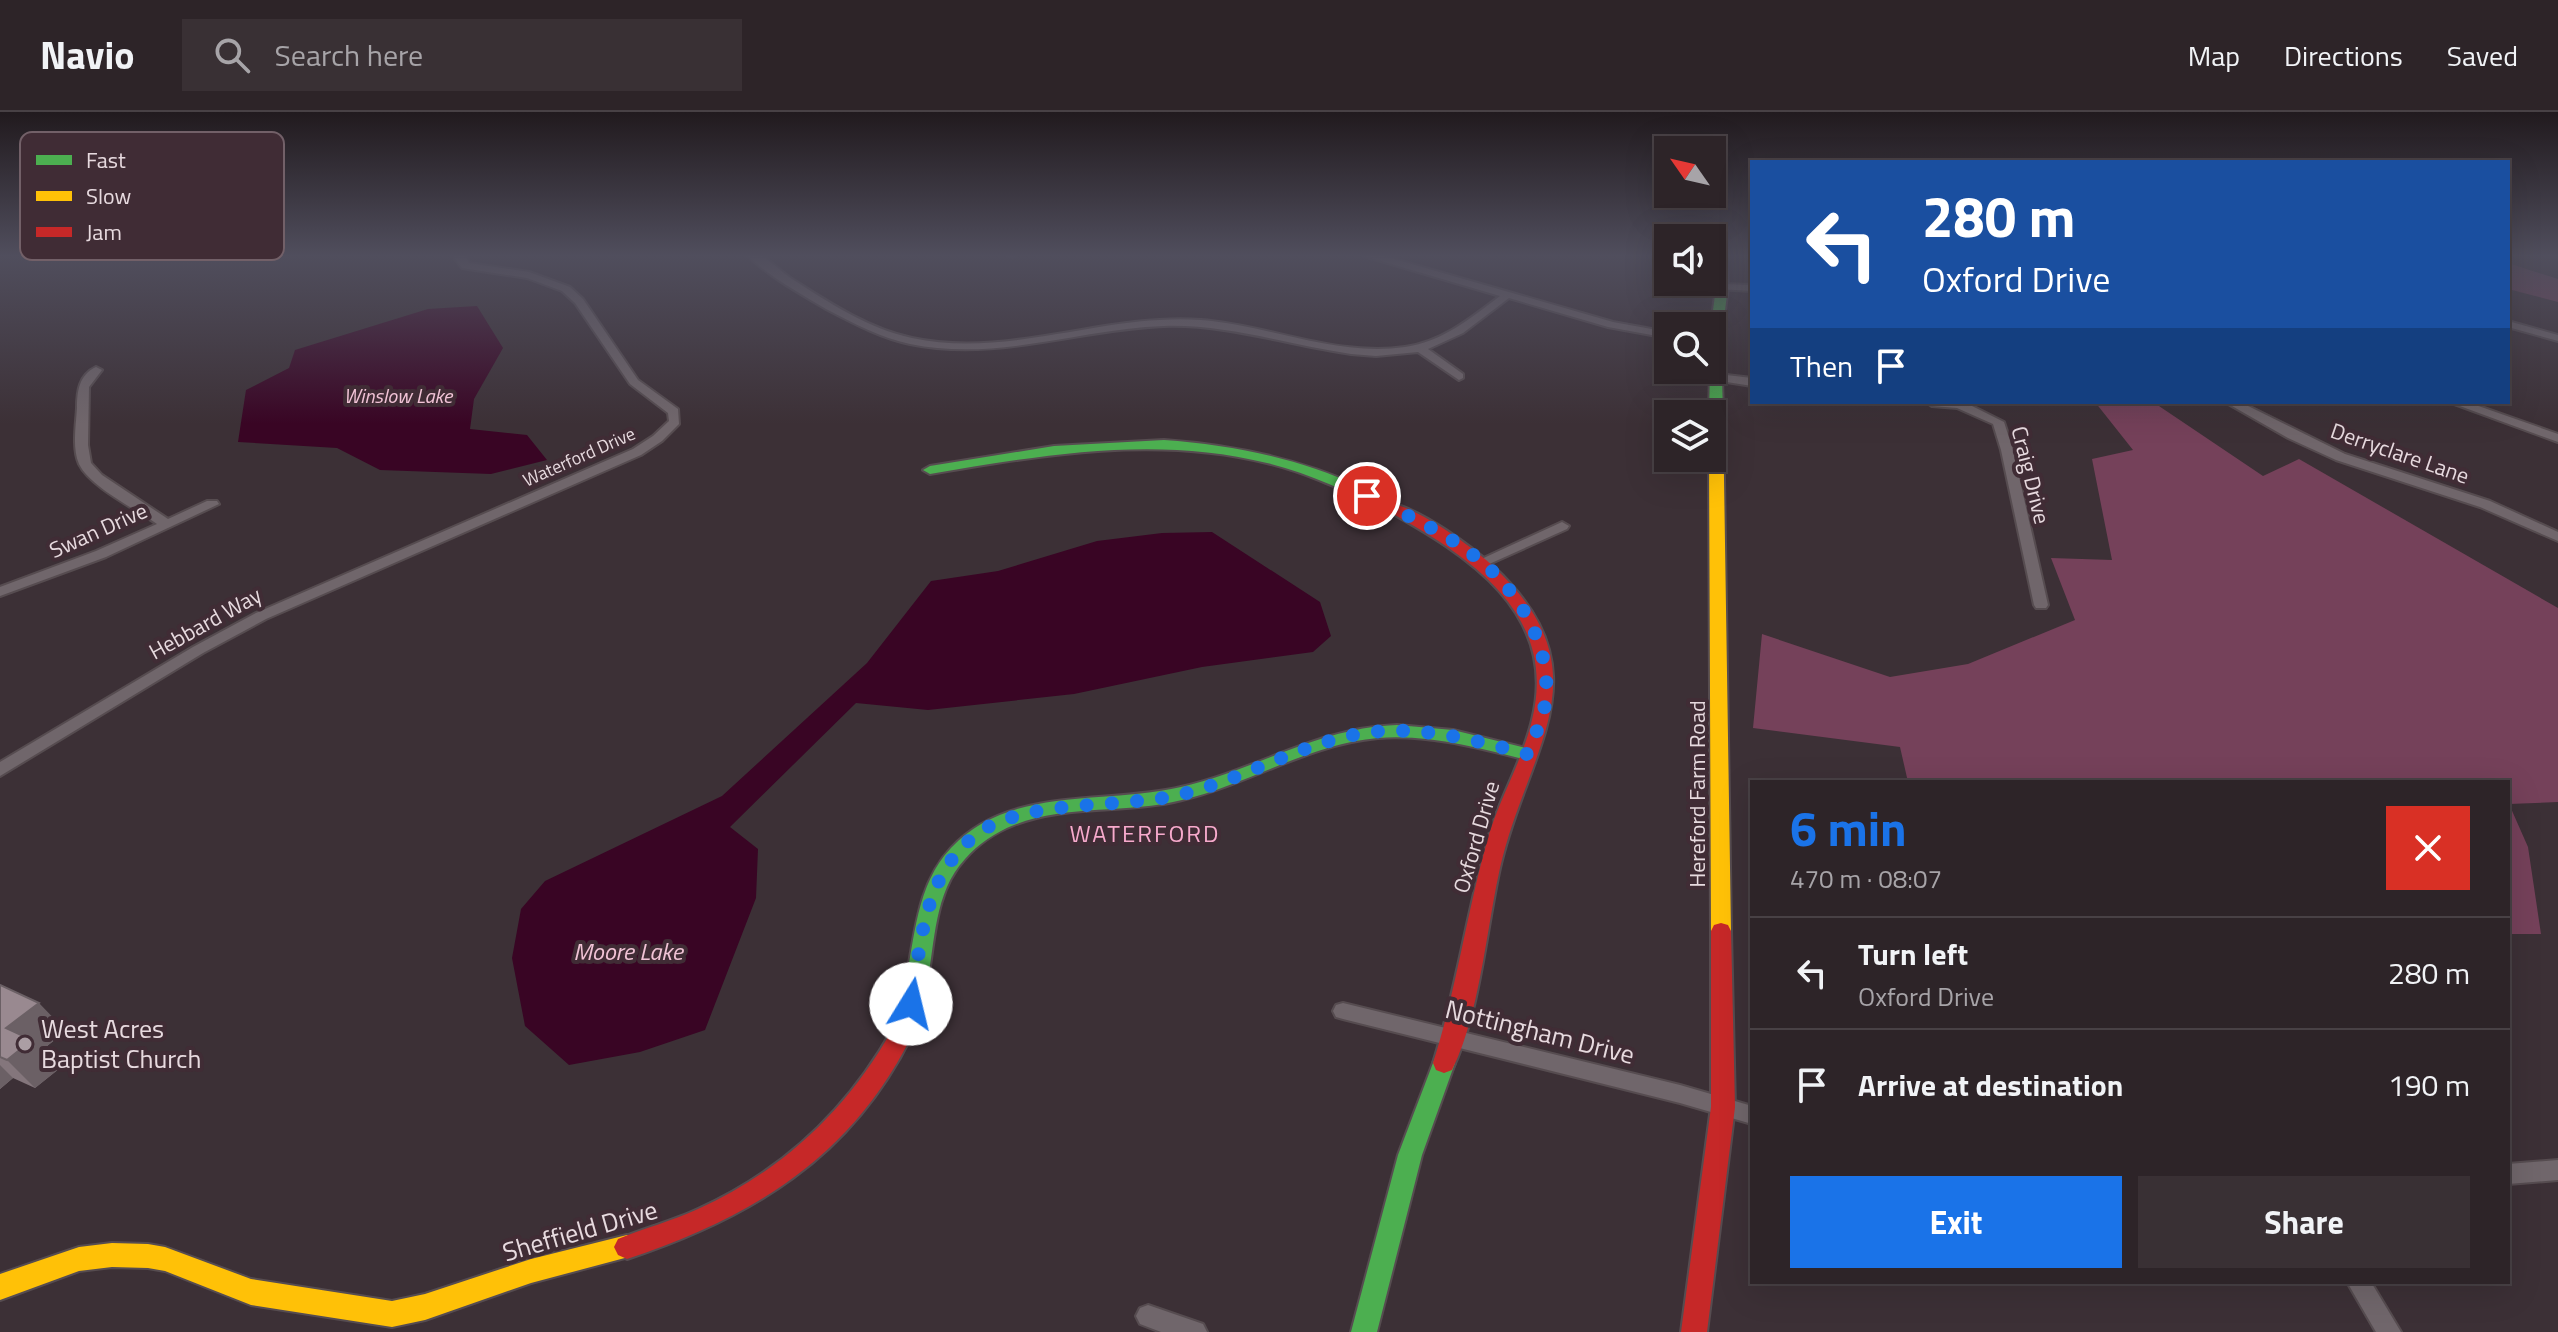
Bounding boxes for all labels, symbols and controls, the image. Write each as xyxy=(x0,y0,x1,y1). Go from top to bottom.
search box xyxy=(182,19,742,91)
text: Navio xyxy=(40,26,134,84)
text: Search here xyxy=(274,32,423,78)
icon: search xyxy=(210,33,254,77)
text: Map xyxy=(2188,34,2240,77)
text: Directions xyxy=(2284,34,2403,77)
text: Saved xyxy=(2447,34,2518,77)
legend xyxy=(20,132,284,260)
north arrow xyxy=(1654,136,1726,208)
map controls xyxy=(1654,136,1726,472)
text: Fast xyxy=(86,143,126,177)
text: 280 m xyxy=(1922,174,2075,259)
text: Slow xyxy=(86,179,132,213)
icon: left xyxy=(1790,192,1894,296)
text: Jam xyxy=(86,215,122,249)
button: sound xyxy=(1654,224,1726,296)
text: Oxford Drive xyxy=(1922,251,2110,306)
button: search xyxy=(1654,312,1726,384)
text: Then xyxy=(1790,343,1853,389)
icon: arrive xyxy=(1869,344,1913,388)
water label: Winslow Lake xyxy=(344,380,454,411)
button: layers xyxy=(1654,400,1726,472)
street label: Derryclare Lane xyxy=(2326,413,2474,493)
street label: Waterford Drive xyxy=(518,420,639,493)
street label: Craig Drive xyxy=(2002,423,2060,527)
pin xyxy=(1333,462,1401,530)
icon: arrive xyxy=(1345,474,1389,518)
street label: Swan Drive xyxy=(44,493,152,567)
street label: Hebbard Way xyxy=(142,578,268,668)
street label: Hereford Farm Road xyxy=(1680,700,1714,888)
street label: Oxford Drive xyxy=(1444,777,1508,897)
text: 6 min xyxy=(1790,792,1907,865)
button: close xyxy=(2386,806,2470,890)
district label: WATERFORD xyxy=(1069,815,1221,851)
text: 470 m · 08:07 xyxy=(1790,859,1942,898)
text: Turn left xyxy=(1858,931,1968,977)
water label: Moore Lake xyxy=(573,933,685,969)
text: 280 m xyxy=(2388,950,2470,996)
icon: left xyxy=(1790,951,1834,995)
position arrow xyxy=(869,962,953,1046)
text: Oxford Drive xyxy=(1858,977,1994,1016)
street label: Nottingham Drive xyxy=(1441,989,1639,1074)
place label: West Acres Baptist Church xyxy=(41,1009,201,1078)
marker: West Acres Baptist Church xyxy=(16,1035,34,1053)
text: Arrive at destination xyxy=(1858,1062,2123,1108)
text: 190 m xyxy=(2388,1062,2470,1108)
icon: arrive xyxy=(1790,1063,1834,1107)
button: Exit xyxy=(1790,1176,2122,1268)
button: Share xyxy=(2138,1176,2470,1268)
street label: Sheffield Drive xyxy=(498,1190,662,1271)

